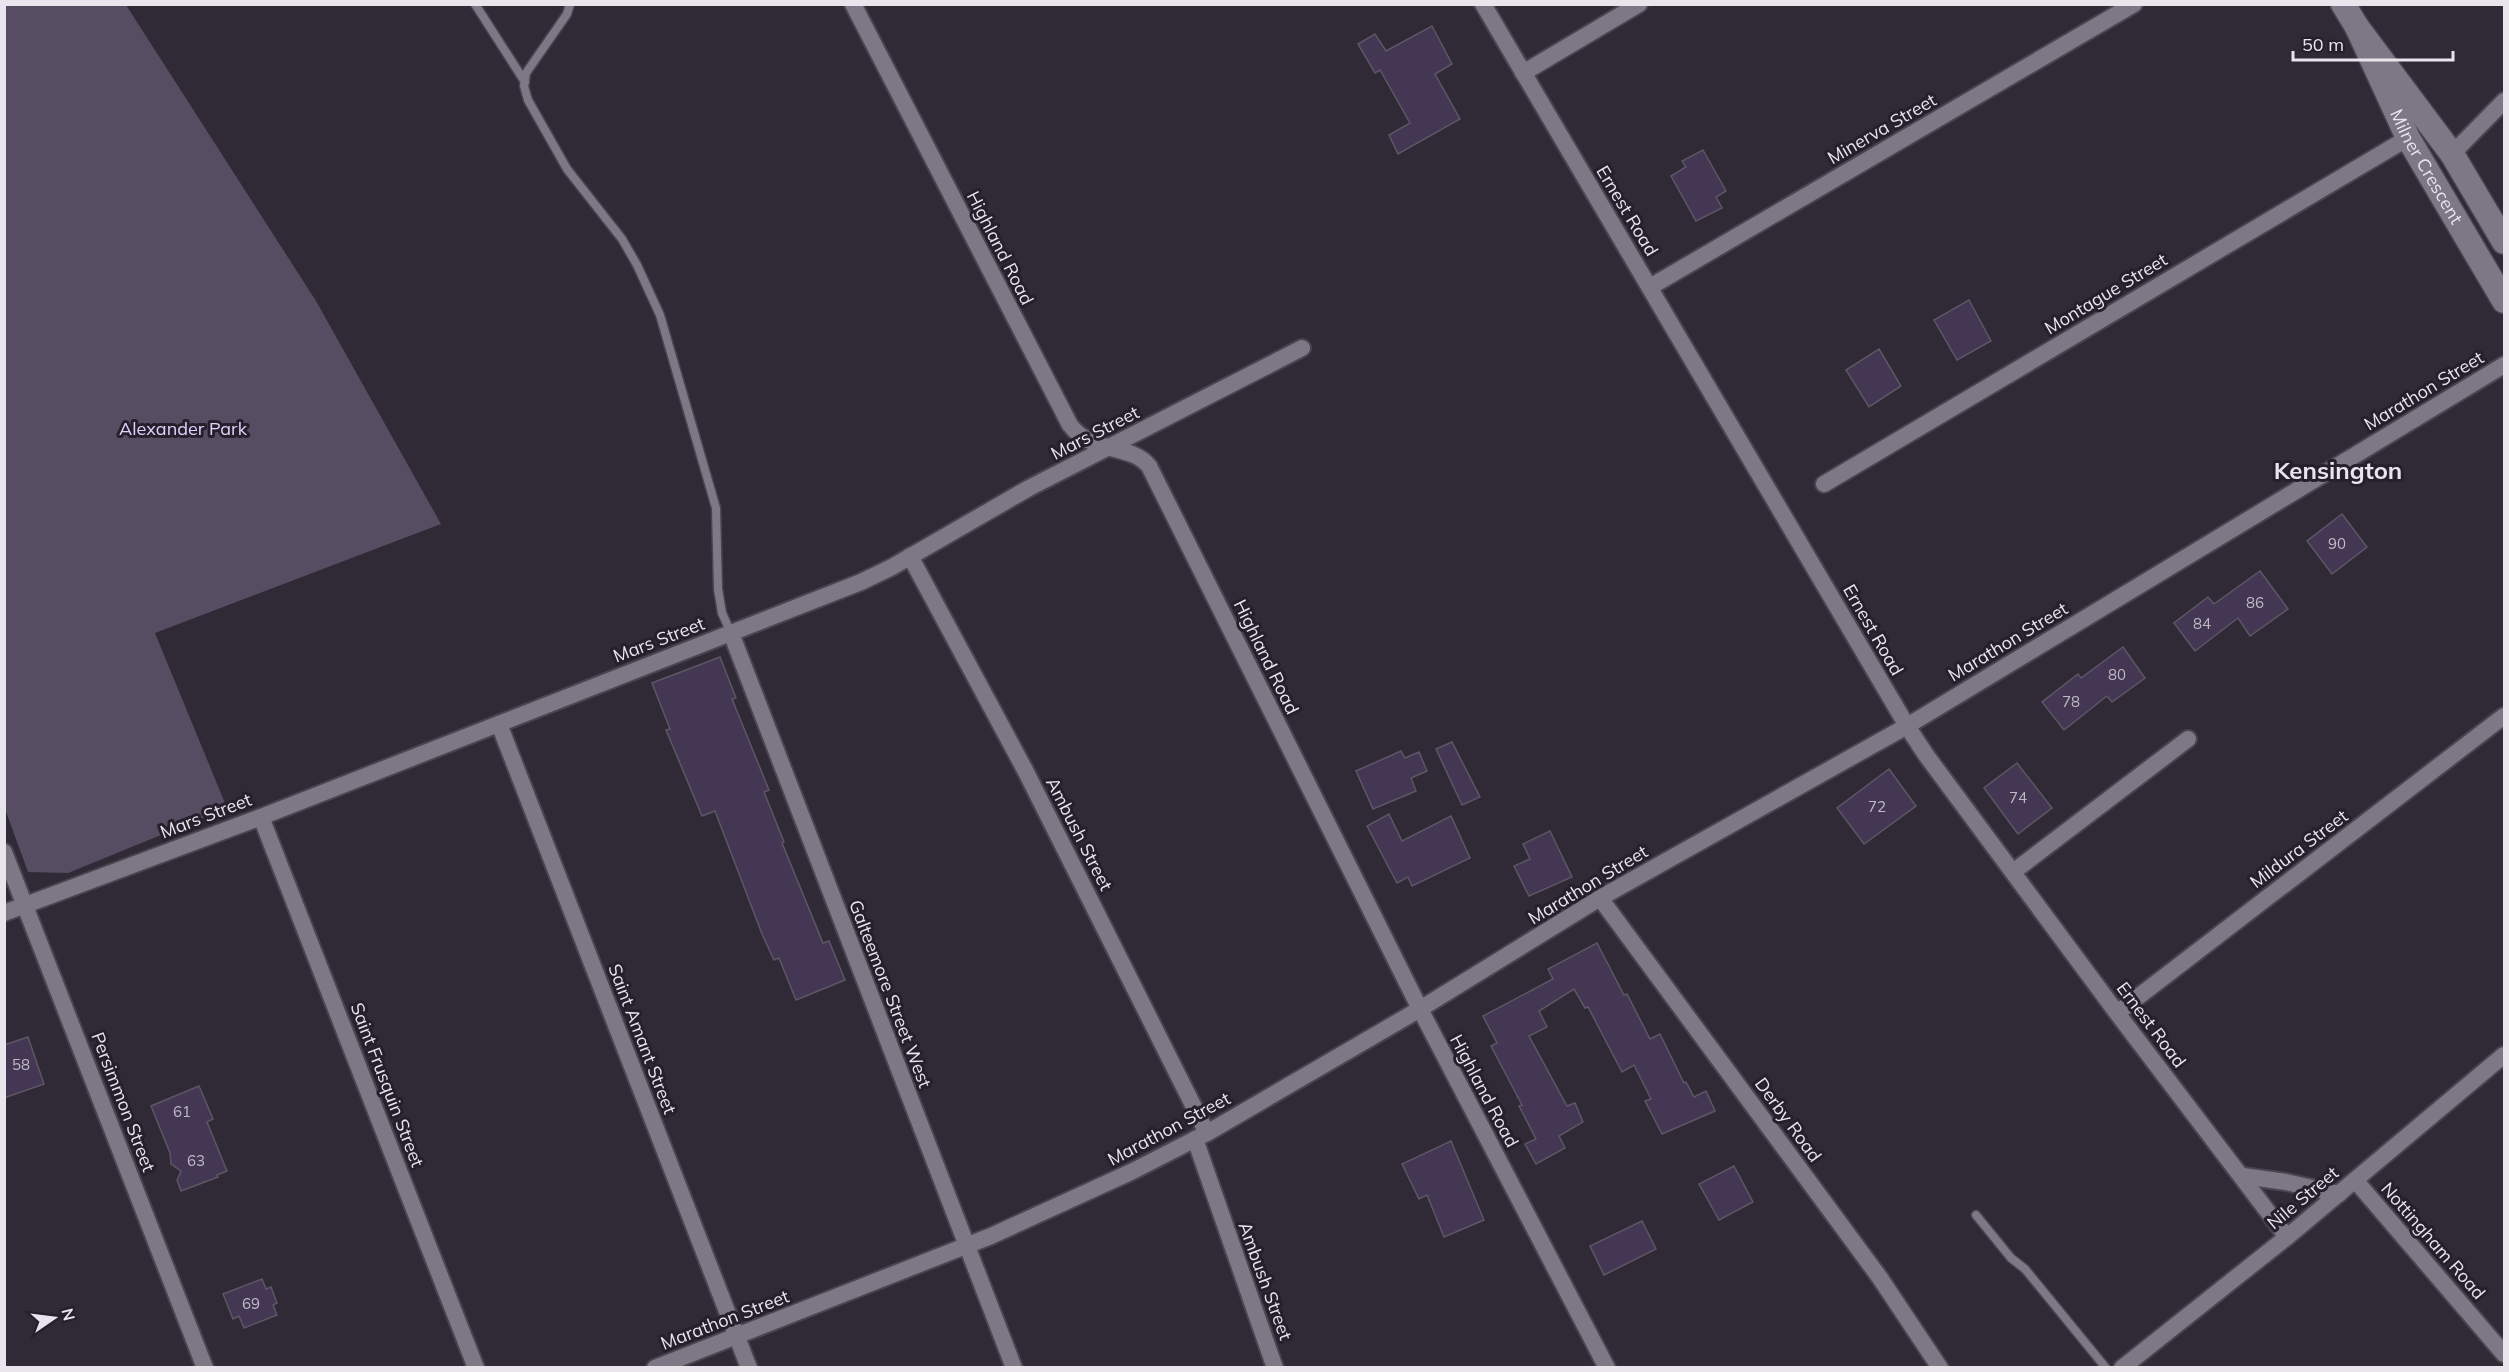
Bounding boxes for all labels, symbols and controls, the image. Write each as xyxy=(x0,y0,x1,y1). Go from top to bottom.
scale bar xyxy=(2293,24,2454,62)
text: 50 m xyxy=(2302,33,2344,56)
street label: Minerva Street xyxy=(1823,88,1940,169)
street label: Milner Crescent xyxy=(2385,105,2468,228)
street label: Ernest Road xyxy=(1591,161,1663,260)
street label: Highland Road xyxy=(962,187,1039,309)
street label: Montague Street xyxy=(2040,248,2171,339)
street label: Marathon Street xyxy=(2360,346,2488,435)
street label: Mars Street xyxy=(1047,400,1143,465)
park label: Alexander Park xyxy=(119,417,248,440)
district label: Kensington xyxy=(2274,455,2402,485)
house number: 90 xyxy=(2328,534,2346,553)
street label: Ernest Road xyxy=(1838,580,1909,679)
house number: 86 xyxy=(2246,593,2264,612)
street label: Highland Road xyxy=(1229,596,1304,718)
street label: Marathon Street xyxy=(1944,597,2072,686)
street label: Mars Street xyxy=(610,612,708,667)
house number: 84 xyxy=(2193,614,2211,633)
house number: 80 xyxy=(2108,665,2126,684)
house number: 78 xyxy=(2062,692,2080,711)
street label: Ambush Street xyxy=(1041,773,1118,894)
street label: Mars Street xyxy=(157,788,255,843)
house number: 74 xyxy=(2009,788,2027,807)
house number: 72 xyxy=(1868,797,1886,816)
street label: Mildura Street xyxy=(2245,804,2352,893)
street label: Marathon Street xyxy=(1524,840,1652,929)
street label: Galteemore Street West xyxy=(844,897,937,1091)
street label: Saint Amant Street xyxy=(603,960,682,1117)
street label: Ernest Road xyxy=(2112,977,2191,1072)
street label: Saint Frusquin Street xyxy=(346,999,429,1170)
street label: Persimmon Street xyxy=(86,1029,161,1175)
street label: Highland Road xyxy=(1445,1030,1524,1151)
house number: 58 xyxy=(12,1055,30,1074)
street label: Derby Road xyxy=(1750,1073,1827,1166)
street label: Marathon Street xyxy=(1103,1087,1234,1171)
house number: 61 xyxy=(173,1102,191,1121)
house number: 63 xyxy=(187,1151,205,1170)
street label: Nile Street xyxy=(2262,1161,2343,1234)
street label: Nottingham Road xyxy=(2376,1177,2490,1304)
street label: Ambush Street xyxy=(1233,1219,1298,1343)
street label: Marathon Street xyxy=(657,1284,792,1355)
north arrow xyxy=(24,1288,84,1348)
house number: 69 xyxy=(242,1294,260,1313)
text: N xyxy=(57,1306,80,1323)

